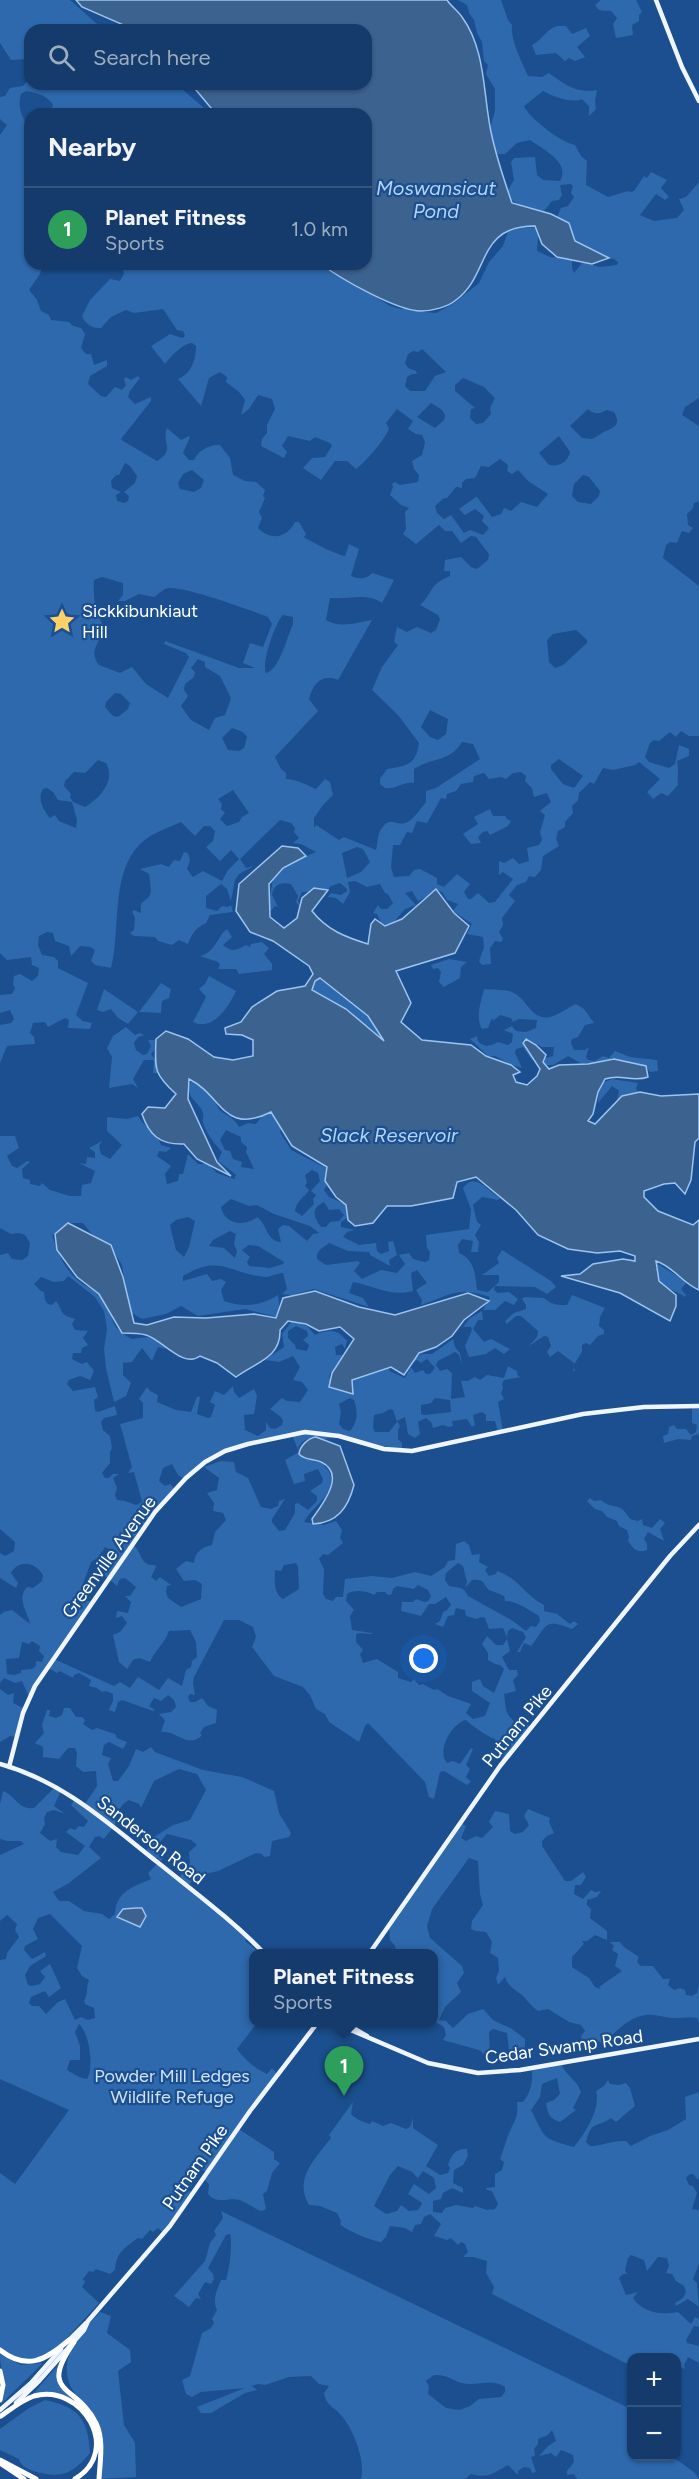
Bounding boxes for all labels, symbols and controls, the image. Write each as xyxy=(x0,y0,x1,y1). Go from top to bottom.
search box xyxy=(24,24,372,90)
icon: search xyxy=(45,41,78,74)
text: Search here xyxy=(93,44,211,71)
text: Nearby xyxy=(48,131,136,163)
water label: Moswansicut Pond xyxy=(376,176,496,223)
text: Planet Fitness xyxy=(105,204,246,231)
text: 1 xyxy=(63,217,72,241)
text: 1.0 km xyxy=(291,217,348,241)
text: Sports xyxy=(105,231,164,255)
place label: Sickkibunkiaut Hill xyxy=(82,600,198,643)
place icon: Sickkibunkiaut Hill xyxy=(47,606,77,636)
water label: Slack Reservoir xyxy=(320,1123,459,1147)
street label: Greenville Avenue xyxy=(57,1491,161,1622)
your location xyxy=(409,1644,438,1673)
street label: Putnam Pike xyxy=(477,1680,557,1771)
street label: Sanderson Road xyxy=(92,1791,210,1889)
popup xyxy=(249,1949,438,2027)
text: Planet Fitness xyxy=(273,1963,414,1990)
text: Sports xyxy=(273,1990,332,2014)
street label: Cedar Swamp Road xyxy=(484,2025,644,2069)
pin: 1 xyxy=(324,2046,364,2096)
park label: Powder Mill Ledges Wildlife Refuge xyxy=(94,2065,250,2108)
street label: Putnam Pike xyxy=(158,2120,233,2214)
map controls xyxy=(627,2353,681,2461)
button: + xyxy=(627,2353,681,2407)
button: − xyxy=(627,2407,681,2461)

